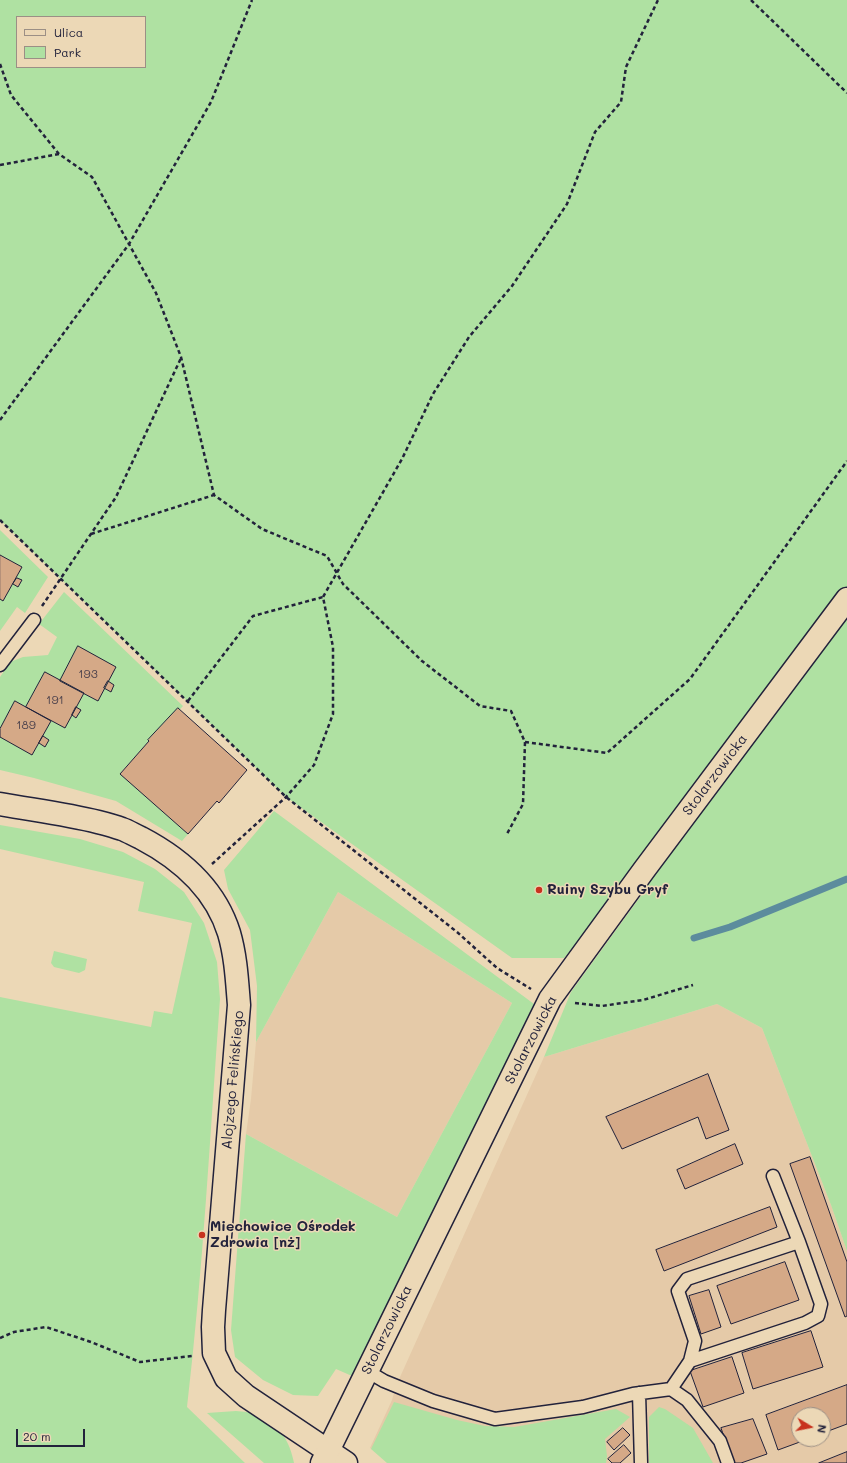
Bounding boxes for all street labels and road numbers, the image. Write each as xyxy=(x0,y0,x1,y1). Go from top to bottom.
street label: Stolarzowicka xyxy=(679,731,751,819)
street label: Stolarzowicka xyxy=(501,993,561,1087)
street label: Alojzego Felińskiego xyxy=(219,1010,247,1150)
street label: Stolarzowicka xyxy=(358,1283,416,1377)

